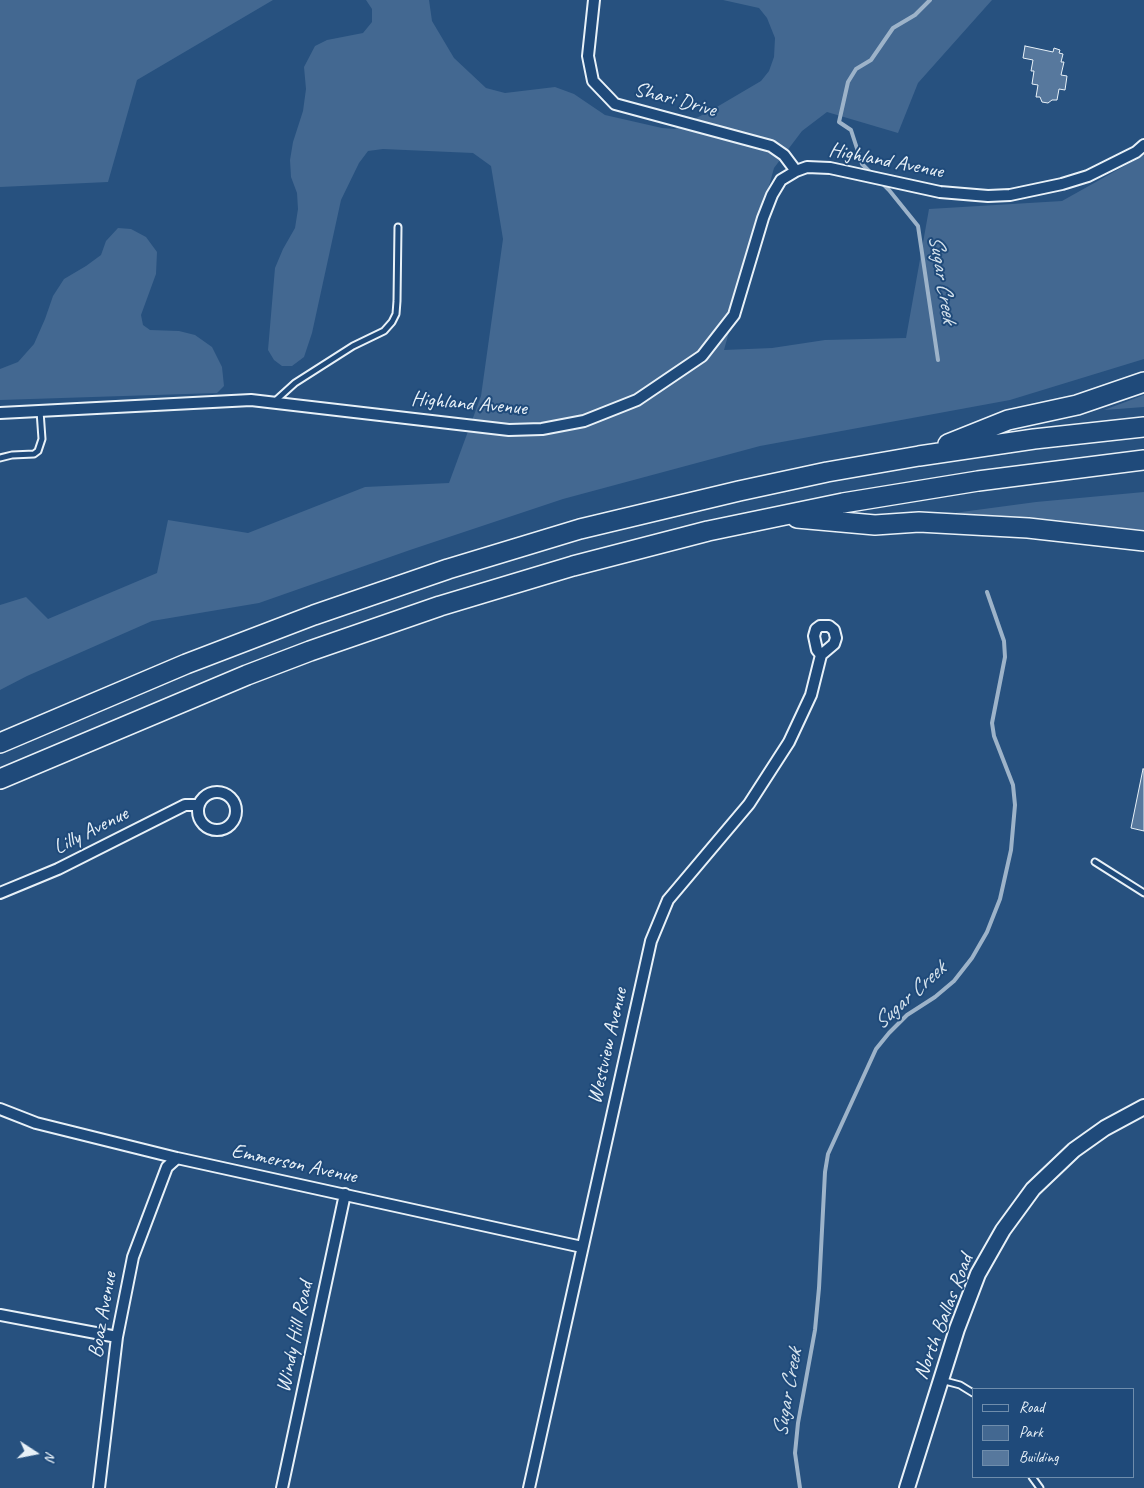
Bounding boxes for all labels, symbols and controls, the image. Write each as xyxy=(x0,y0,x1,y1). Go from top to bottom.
street label: Shari Drive xyxy=(631,77,719,123)
street label: Highland Avenue xyxy=(827,138,945,184)
water label: Sugar Creek xyxy=(922,233,962,325)
street label: Highland Avenue xyxy=(410,386,528,422)
street label: Lilly Avenue xyxy=(49,801,133,861)
water label: Sugar Creek xyxy=(868,956,952,1036)
street label: Westview Avenue xyxy=(582,986,634,1106)
street label: Emmerson Avenue xyxy=(229,1138,359,1190)
street label: North Ballas Road xyxy=(909,1251,979,1383)
street label: Boaz Avenue xyxy=(83,1270,123,1360)
street label: Windy Hill Road xyxy=(271,1279,319,1395)
water label: Sugar Creek xyxy=(767,1347,809,1439)
legend xyxy=(972,1388,1134,1478)
text: Road xyxy=(1019,1398,1044,1417)
text: Park xyxy=(1019,1423,1043,1442)
north arrow xyxy=(10,1428,60,1478)
text: Building xyxy=(1019,1448,1058,1467)
text: N xyxy=(41,1450,59,1462)

